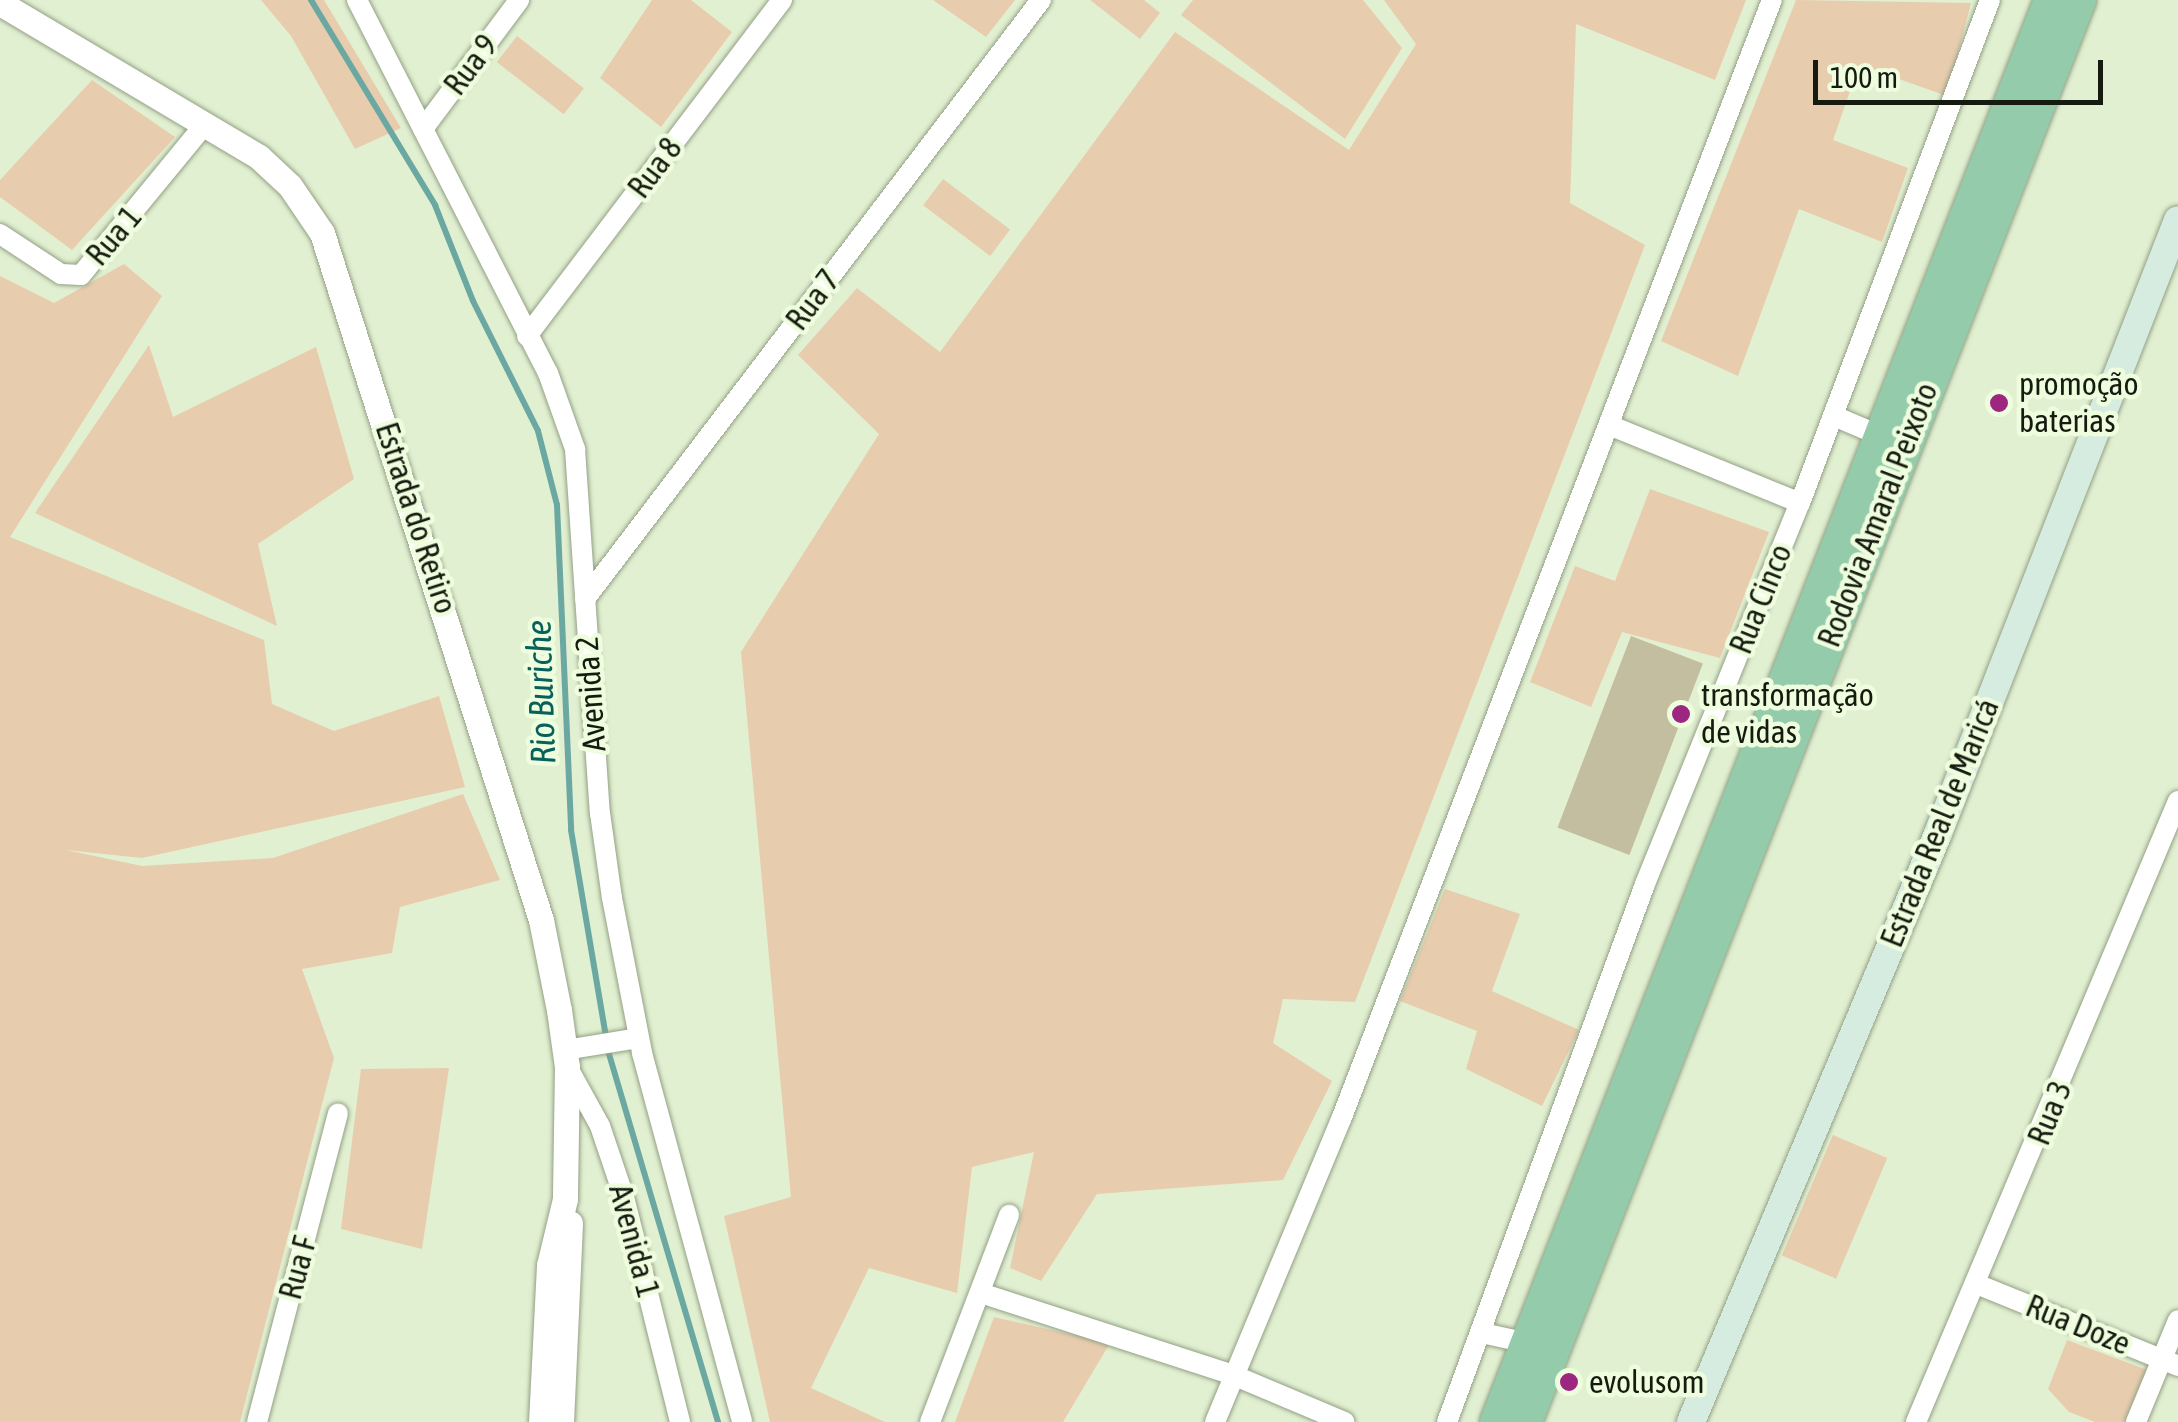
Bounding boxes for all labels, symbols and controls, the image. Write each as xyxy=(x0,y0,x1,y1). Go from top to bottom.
street label: Rua 9 xyxy=(436,27,506,103)
scale bar xyxy=(1818,40,2108,102)
text: 100 m xyxy=(1830,60,1898,94)
street label: Rua 8 xyxy=(620,130,690,206)
street label: Rua 1 xyxy=(78,198,150,274)
street label: Rua 7 xyxy=(778,262,848,338)
place label: promoção baterias xyxy=(2019,366,2138,441)
street label: Rodovia Amaral Peixoto xyxy=(1810,378,1946,652)
marker: promoção baterias xyxy=(1988,392,2010,414)
street label: Estrada do Retiro xyxy=(367,418,465,618)
street label: Rua Cinco xyxy=(1722,539,1800,659)
water label: Rio Buriche xyxy=(516,619,564,765)
street label: Avenida 2 xyxy=(568,635,614,753)
place label: transformação de vidas xyxy=(1701,677,1874,752)
street label: Estrada Real de Maricá xyxy=(1873,693,2007,953)
marker: transformação de vidas xyxy=(1670,703,1692,725)
street label: Rua 3 xyxy=(2020,1075,2080,1151)
street label: Avenida 1 xyxy=(601,1180,667,1302)
street label: Rua F xyxy=(271,1232,325,1304)
street label: Rua Doze xyxy=(2020,1287,2136,1363)
place label: evolusom xyxy=(1589,1363,1704,1401)
marker: evolusom xyxy=(1558,1371,1580,1393)

